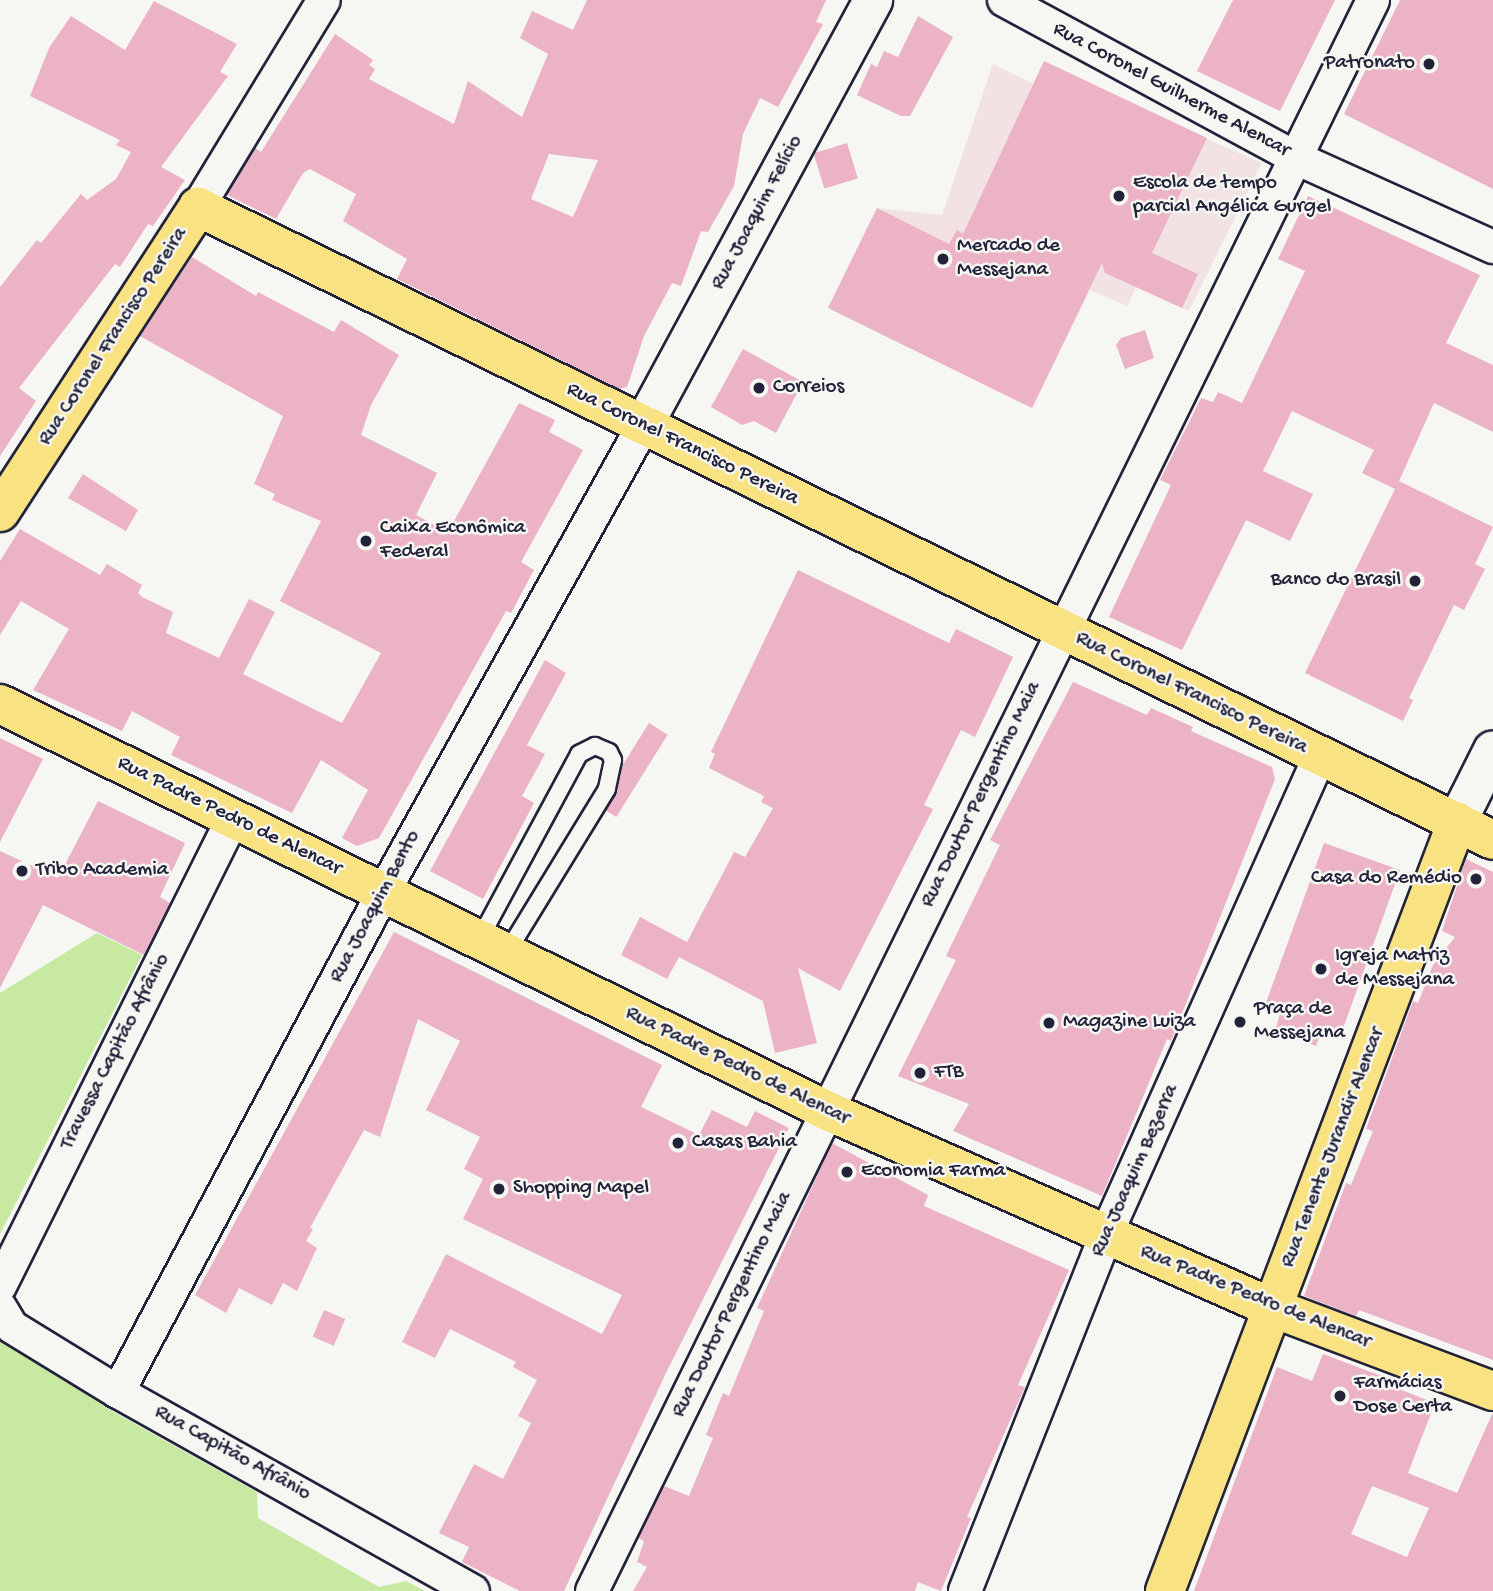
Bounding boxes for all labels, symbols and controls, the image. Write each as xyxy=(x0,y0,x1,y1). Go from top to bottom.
street label: Rua Coronel Guilherme Alencar xyxy=(1048,18,1294,164)
place label: Patronato xyxy=(1324,51,1415,77)
marker: Patronato xyxy=(1421,56,1437,72)
street label: Rua Joaquim Felício xyxy=(707,131,809,295)
place label: Escola de tempo parcial Angélica Gurgel xyxy=(1133,171,1331,221)
marker: Escola de tempo parcial Angélica Gurgel xyxy=(1111,188,1127,204)
street label: Rua Coronel Francisco Pereira xyxy=(34,223,194,451)
place label: Mercado de Messejana xyxy=(957,234,1060,284)
marker: Mercado de Messejana xyxy=(935,251,951,267)
place label: Correios xyxy=(773,375,844,401)
street label: Rua Coronel Francisco Pereira xyxy=(562,378,802,512)
marker: Correios xyxy=(751,380,767,396)
place label: Caixa Econômica Federal xyxy=(380,516,526,566)
marker: Caixa Econômica Federal xyxy=(358,533,374,549)
place label: Banco do Brasil xyxy=(1271,568,1401,594)
marker: Banco do Brasil xyxy=(1407,573,1423,589)
street label: Rua Coronel Francisco Pereira xyxy=(1071,627,1311,761)
street label: Rua Doutor Pergentino Maia xyxy=(916,678,1048,912)
street label: Rua Padre Pedro de Alencar xyxy=(113,752,345,882)
street label: Rua Joaquim Bento xyxy=(325,826,427,988)
place label: Tribo Academia xyxy=(36,858,168,884)
marker: Tribo Academia xyxy=(14,863,30,879)
place label: Casa do Remédio xyxy=(1311,866,1462,892)
marker: Casa do Remédio xyxy=(1468,871,1484,887)
place label: Igreja Matriz de Messejana xyxy=(1335,944,1454,994)
street label: Travessa Capitão Afrânio xyxy=(56,950,176,1154)
marker: Igreja Matriz de Messejana xyxy=(1313,961,1329,977)
place label: Praça de Messejana xyxy=(1254,997,1345,1047)
street label: Rua Padre Pedro de Alencar xyxy=(621,1002,853,1132)
place label: Magazine Luiza xyxy=(1063,1010,1195,1036)
marker: Praça de Messejana xyxy=(1232,1014,1248,1030)
marker: Magazine Luiza xyxy=(1041,1015,1057,1031)
street label: Rua Tenente Jurandir Alencar xyxy=(1277,1024,1391,1272)
place label: FTB xyxy=(934,1060,964,1086)
marker: FTB xyxy=(912,1065,928,1081)
street label: Rua Joaquim Bezerra xyxy=(1087,1081,1185,1261)
place label: Casas Bahia xyxy=(692,1130,797,1156)
marker: Casas Bahia xyxy=(670,1135,686,1151)
place label: Economia Farma xyxy=(861,1159,1006,1185)
marker: Economia Farma xyxy=(839,1164,855,1180)
place label: Shopping Mapel xyxy=(513,1176,649,1202)
marker: Shopping Mapel xyxy=(491,1181,507,1197)
street label: Rua Doutor Pergentino Maia xyxy=(667,1188,799,1422)
street label: Rua Padre Pedro de Alencar xyxy=(1136,1240,1374,1356)
place label: Farmácias Dose Certa xyxy=(1354,1371,1452,1421)
marker: Farmácias Dose Certa xyxy=(1332,1388,1348,1404)
street label: Rua Capitão Afrânio xyxy=(149,1401,315,1507)

